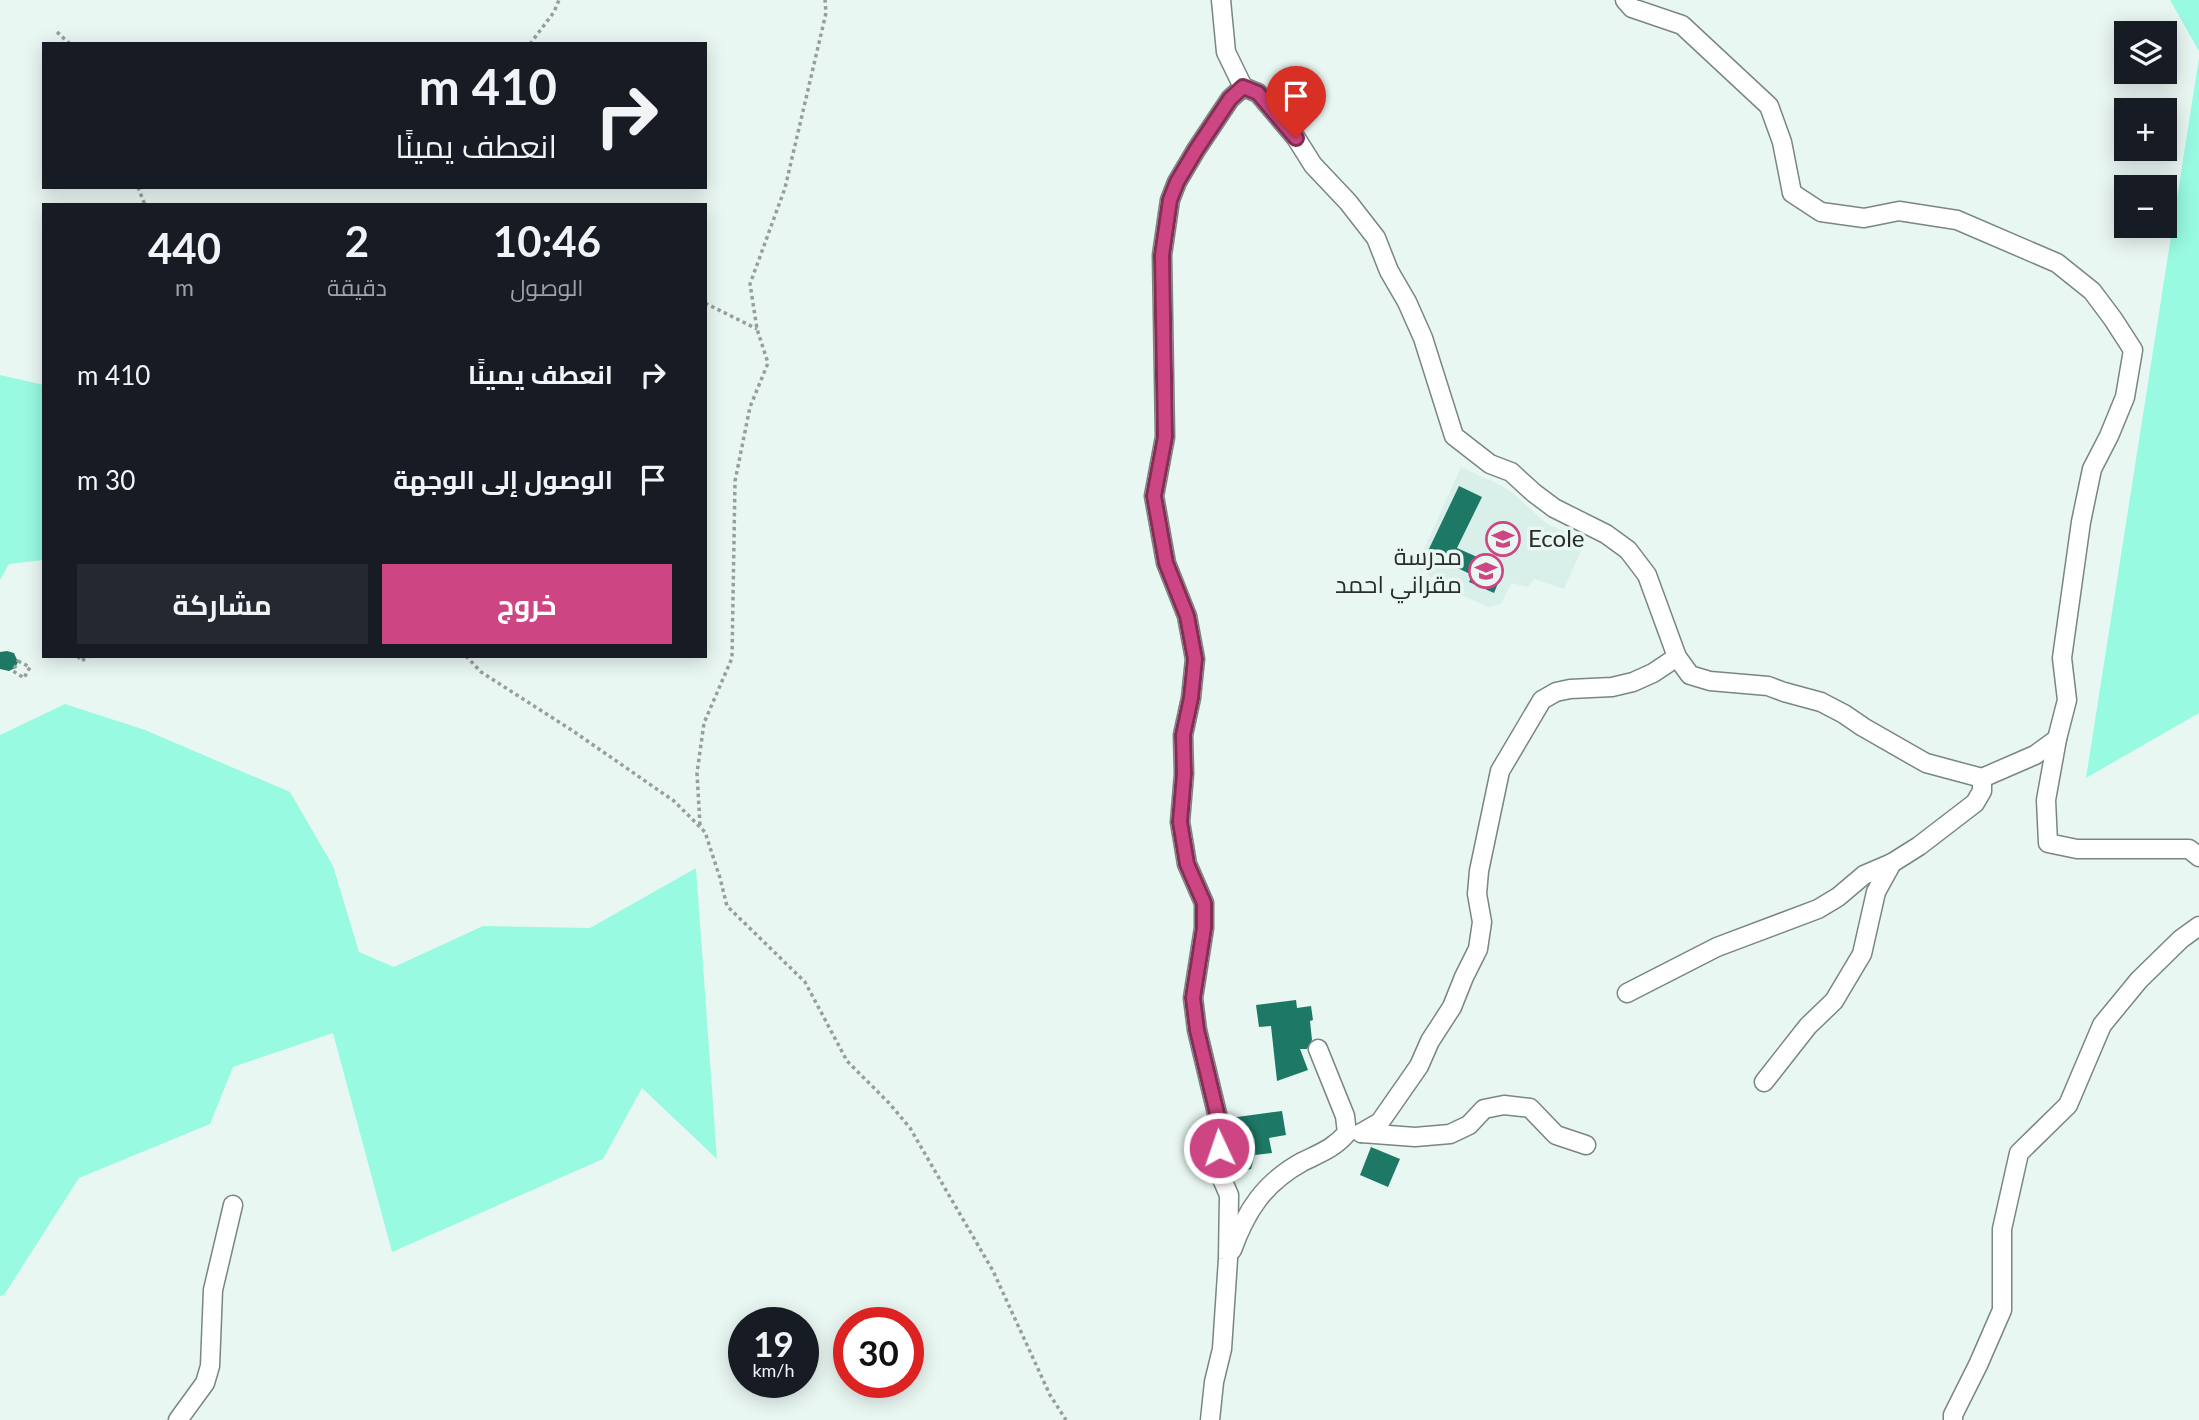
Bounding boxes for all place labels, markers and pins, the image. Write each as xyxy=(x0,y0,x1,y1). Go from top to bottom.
pin xyxy=(1266,66,1326,138)
school or university icon: Ecole xyxy=(1484,520,1522,558)
place label: Ecole xyxy=(1528,523,1584,552)
place label: مدرسة مقراني احمد xyxy=(1335,541,1462,604)
school or university icon: مدرسة مقراني احمد xyxy=(1467,552,1505,590)

